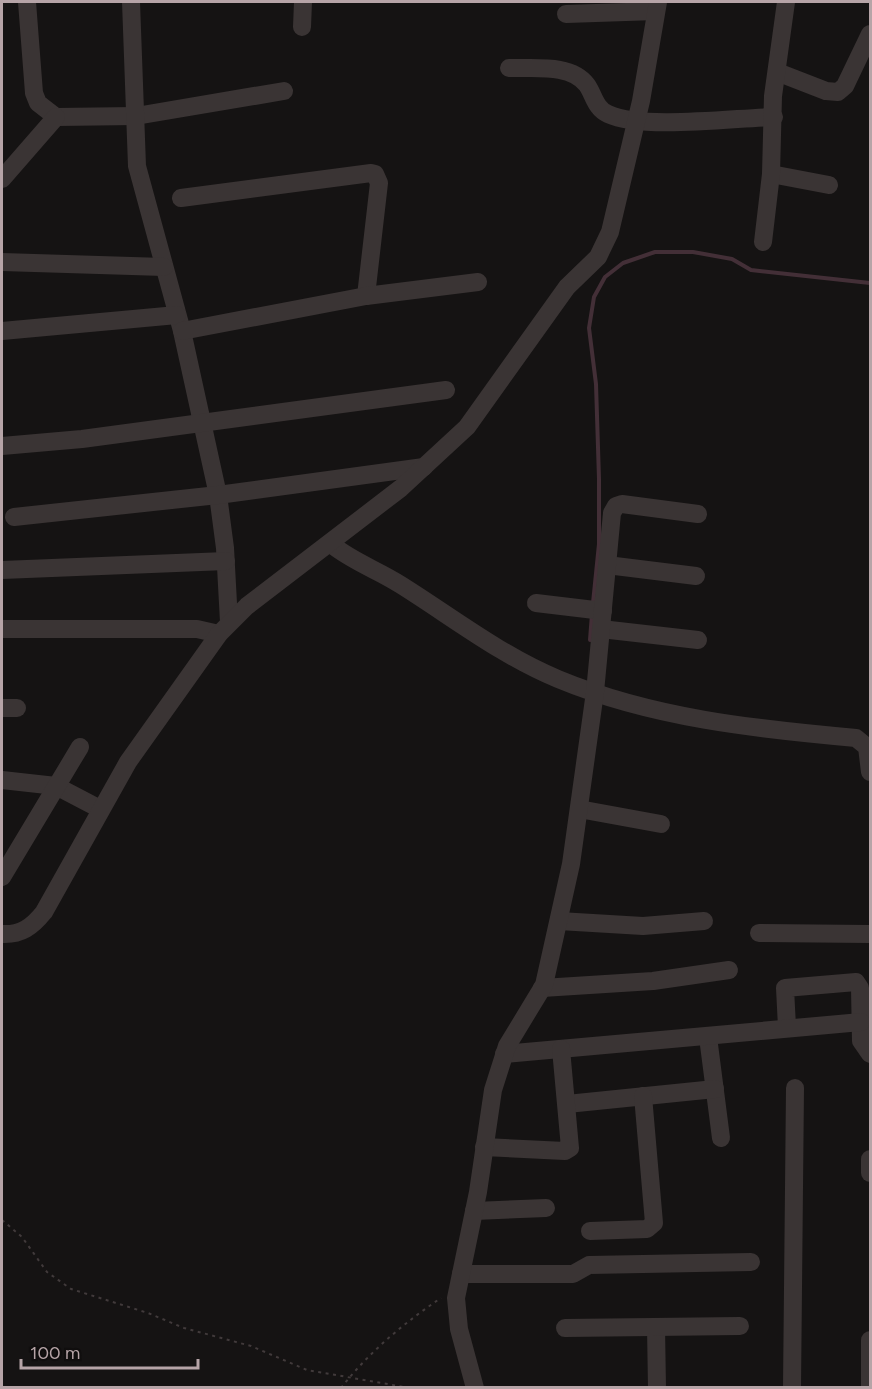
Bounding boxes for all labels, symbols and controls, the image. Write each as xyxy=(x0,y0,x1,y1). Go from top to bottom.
scale bar xyxy=(21,1332,198,1370)
text: 100 m xyxy=(30,1342,80,1364)

